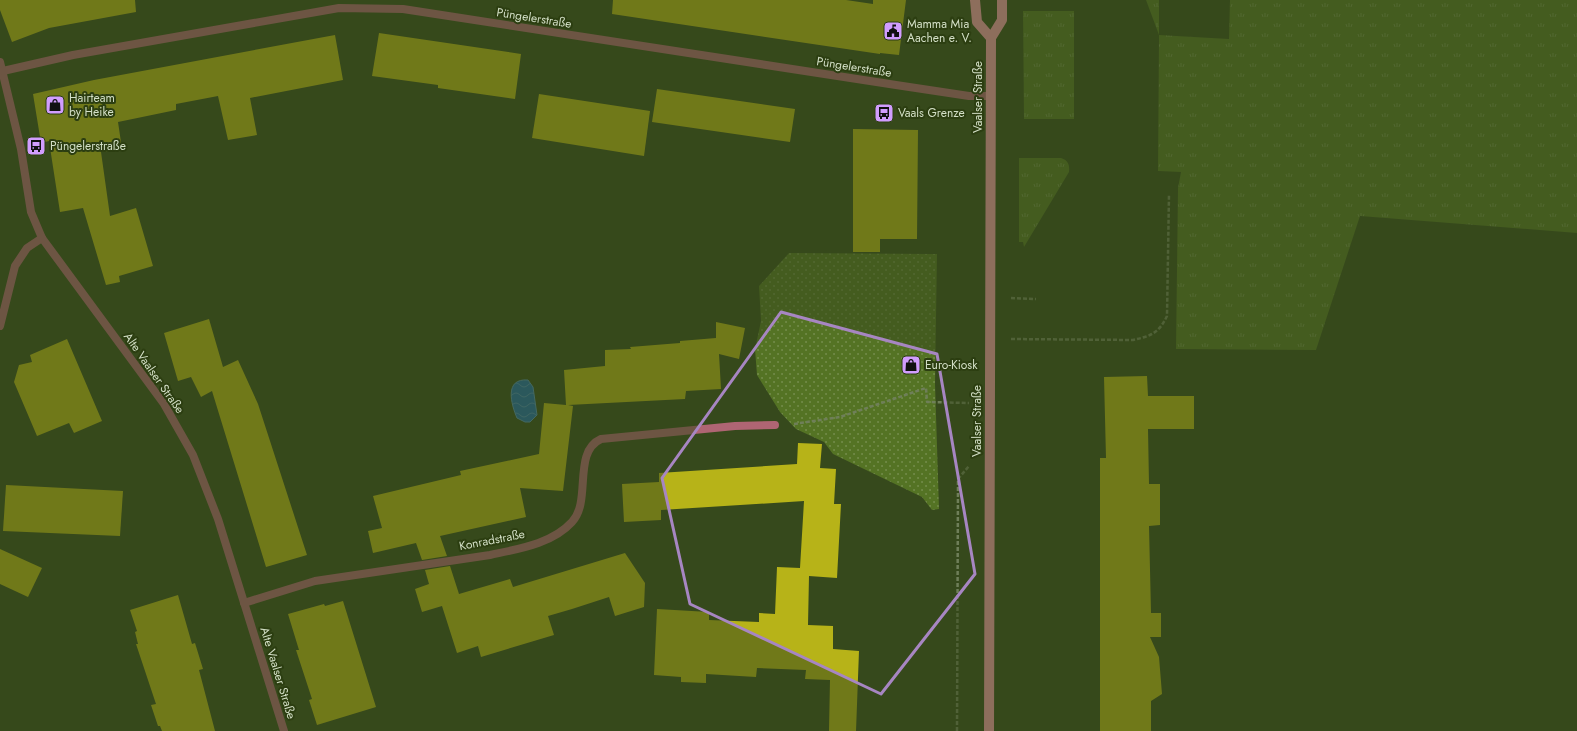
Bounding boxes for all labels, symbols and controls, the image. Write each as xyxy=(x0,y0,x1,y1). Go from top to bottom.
street label: Püngelerstraße xyxy=(495,3,573,33)
place label: Mamma Mia Aachen e. V. xyxy=(907,15,972,47)
public building icon: Mamma Mia Aachen e. V. xyxy=(882,20,904,42)
street label: Püngelerstraße xyxy=(815,52,893,82)
street label: Vaalser Straße xyxy=(969,61,987,133)
place label: Hairteam by Heike xyxy=(69,89,115,121)
shop icon: Hairteam by Heike xyxy=(44,94,66,116)
bus stop icon: Vaals Grenze xyxy=(873,102,895,124)
place label: Vaals Grenze xyxy=(898,104,965,122)
bus stop icon: Püngelerstraße xyxy=(25,135,47,157)
place label: Püngelerstraße xyxy=(50,137,126,155)
street label: Alte Vaalser Straße xyxy=(119,329,189,417)
shop icon: Euro-Kiosk xyxy=(900,354,922,376)
place label: Euro-Kiosk xyxy=(925,356,978,374)
street label: Vaalser Straße xyxy=(968,385,986,457)
street label: Konradstraße xyxy=(458,525,526,555)
street label: Alte Vaalser Straße xyxy=(255,625,301,721)

